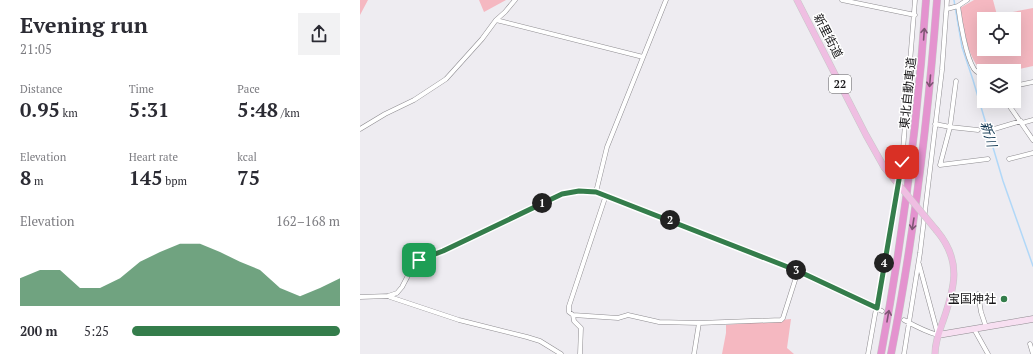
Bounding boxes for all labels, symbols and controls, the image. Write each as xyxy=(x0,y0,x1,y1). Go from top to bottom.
text: Evening run xyxy=(20,10,148,39)
street label: 新里街道 xyxy=(811,11,846,61)
map controls xyxy=(977,12,1021,108)
button: locate xyxy=(977,12,1021,56)
button: share xyxy=(298,13,340,55)
one-way arrow xyxy=(920,28,927,41)
text: 21:05 xyxy=(20,40,52,58)
street label: 東北自動車道 xyxy=(896,56,919,130)
button: layers xyxy=(977,64,1021,108)
one-way arrow xyxy=(927,74,934,87)
road number: 22 xyxy=(829,75,851,93)
text: Distance xyxy=(20,82,63,96)
text: Time xyxy=(129,82,154,96)
text: Pace xyxy=(237,82,260,96)
text: 0.95 xyxy=(20,96,60,123)
text: 5:31 xyxy=(129,96,169,123)
text: 5:48 xyxy=(237,96,278,123)
text: km xyxy=(60,106,78,120)
text: /km xyxy=(278,106,300,120)
water label: 新川 xyxy=(977,119,1002,151)
pin xyxy=(885,145,919,179)
text: Elevation xyxy=(20,150,66,164)
text: Heart rate xyxy=(129,150,178,164)
text: kcal xyxy=(237,150,257,164)
icon: check xyxy=(891,151,913,173)
text: 8 xyxy=(20,164,31,191)
text: 145 xyxy=(129,164,163,191)
text: 75 xyxy=(237,164,260,191)
text: m xyxy=(31,174,43,188)
text: bpm xyxy=(163,174,187,188)
pin: 1 xyxy=(532,193,552,213)
text: 1 xyxy=(539,196,545,210)
pin: 2 xyxy=(660,210,680,230)
text: Elevation xyxy=(20,212,75,230)
text: 162–168 m xyxy=(276,212,340,230)
text: 2 xyxy=(667,213,673,227)
one-way arrow xyxy=(909,217,917,230)
pin xyxy=(402,243,436,277)
icon: arrive xyxy=(408,249,430,271)
pin: 4 xyxy=(874,253,894,273)
text: 4 xyxy=(881,256,887,270)
pin: 3 xyxy=(786,260,806,280)
text: 3 xyxy=(793,263,799,277)
place label: 宝国神社 xyxy=(948,291,996,306)
marker: 宝国神社 xyxy=(999,294,1009,304)
one-way arrow xyxy=(884,310,892,323)
text: 200 m xyxy=(20,322,58,340)
text: 5:25 xyxy=(84,322,109,340)

